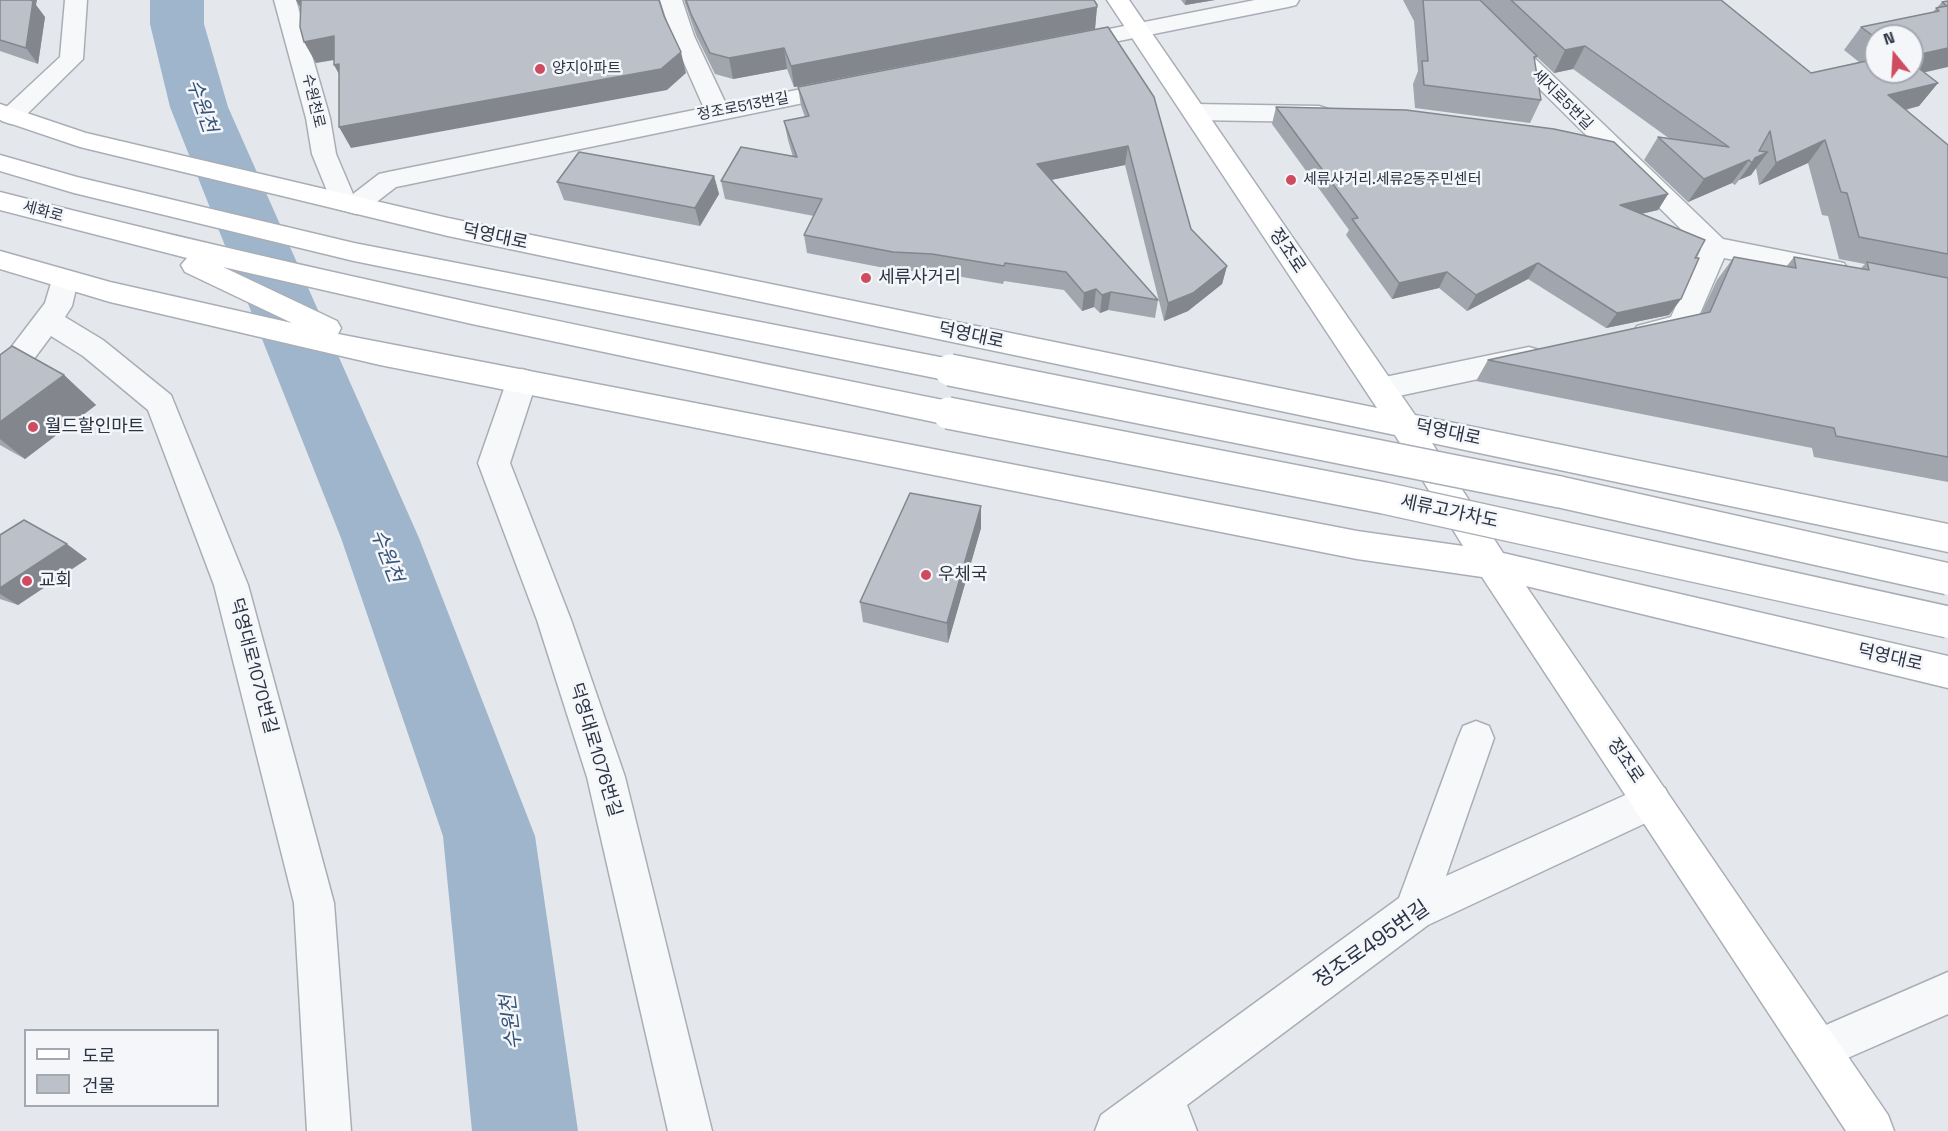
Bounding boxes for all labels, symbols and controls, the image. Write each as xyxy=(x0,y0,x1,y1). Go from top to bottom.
north arrow xyxy=(1864,24,1924,84)
text: N xyxy=(1881,27,1897,50)
place label: 양지아파트 xyxy=(552,60,621,78)
marker: 양지아파트 xyxy=(533,62,547,76)
street label: 세지로5번길 xyxy=(1528,66,1596,134)
street label: 수원천로 xyxy=(298,72,328,130)
water label: 수원천 xyxy=(181,76,221,136)
street label: 정조로513번길 xyxy=(696,89,790,125)
place label: 세류사거리.세류2동주민센터 xyxy=(1303,171,1481,189)
marker: 세류사거리.세류2동주민센터 xyxy=(1284,173,1298,187)
street label: 세화로 xyxy=(21,198,65,226)
street label: 덕영대로 xyxy=(460,220,530,254)
street label: 정조로 xyxy=(1264,224,1310,278)
place label: 세류사거리 xyxy=(878,267,961,289)
marker: 세류사거리 xyxy=(859,271,873,285)
street label: 덕영대로 xyxy=(936,319,1006,353)
place label: 월드할인마트 xyxy=(45,416,144,438)
street label: 덕영대로 xyxy=(1413,416,1483,450)
marker: 월드할인마트 xyxy=(26,420,40,434)
street label: 세류고가차도 xyxy=(1398,491,1500,533)
water label: 수원천 xyxy=(365,526,407,586)
place label: 우체국 xyxy=(938,564,988,586)
marker: 우체국 xyxy=(919,568,933,582)
place label: 교회 xyxy=(39,570,72,592)
marker: 교회 xyxy=(20,574,34,588)
street label: 덕영대로1070번길 xyxy=(224,596,282,736)
street label: 덕영대로 xyxy=(1855,640,1925,676)
street label: 덕영대로1076번길 xyxy=(564,680,626,820)
street label: 정조로 xyxy=(1602,734,1648,788)
street label: 정조로495번길 xyxy=(1309,896,1435,994)
water label: 수원천 xyxy=(497,993,527,1051)
legend xyxy=(24,1029,219,1107)
text: 도로 xyxy=(82,1044,115,1067)
text: 건물 xyxy=(82,1074,115,1097)

